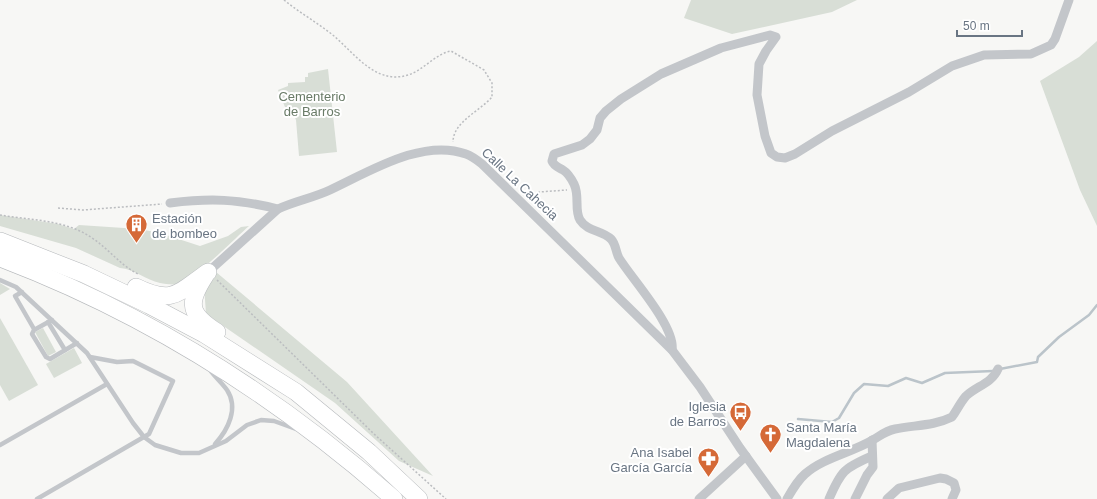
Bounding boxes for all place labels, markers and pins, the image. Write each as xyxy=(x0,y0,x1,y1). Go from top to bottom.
place label: Estación de bombeo xyxy=(152,211,217,241)
building icon: Estación de bombeo xyxy=(124,212,150,245)
place label: Iglesia de Barros xyxy=(670,399,727,429)
bus stop icon: Iglesia de Barros xyxy=(728,400,754,433)
place label: Santa María Magdalena xyxy=(786,420,858,450)
church icon: Santa María Magdalena xyxy=(757,421,783,454)
place label: Ana Isabel García García xyxy=(610,445,693,475)
pharmacy icon: Ana Isabel García García xyxy=(695,446,721,479)

